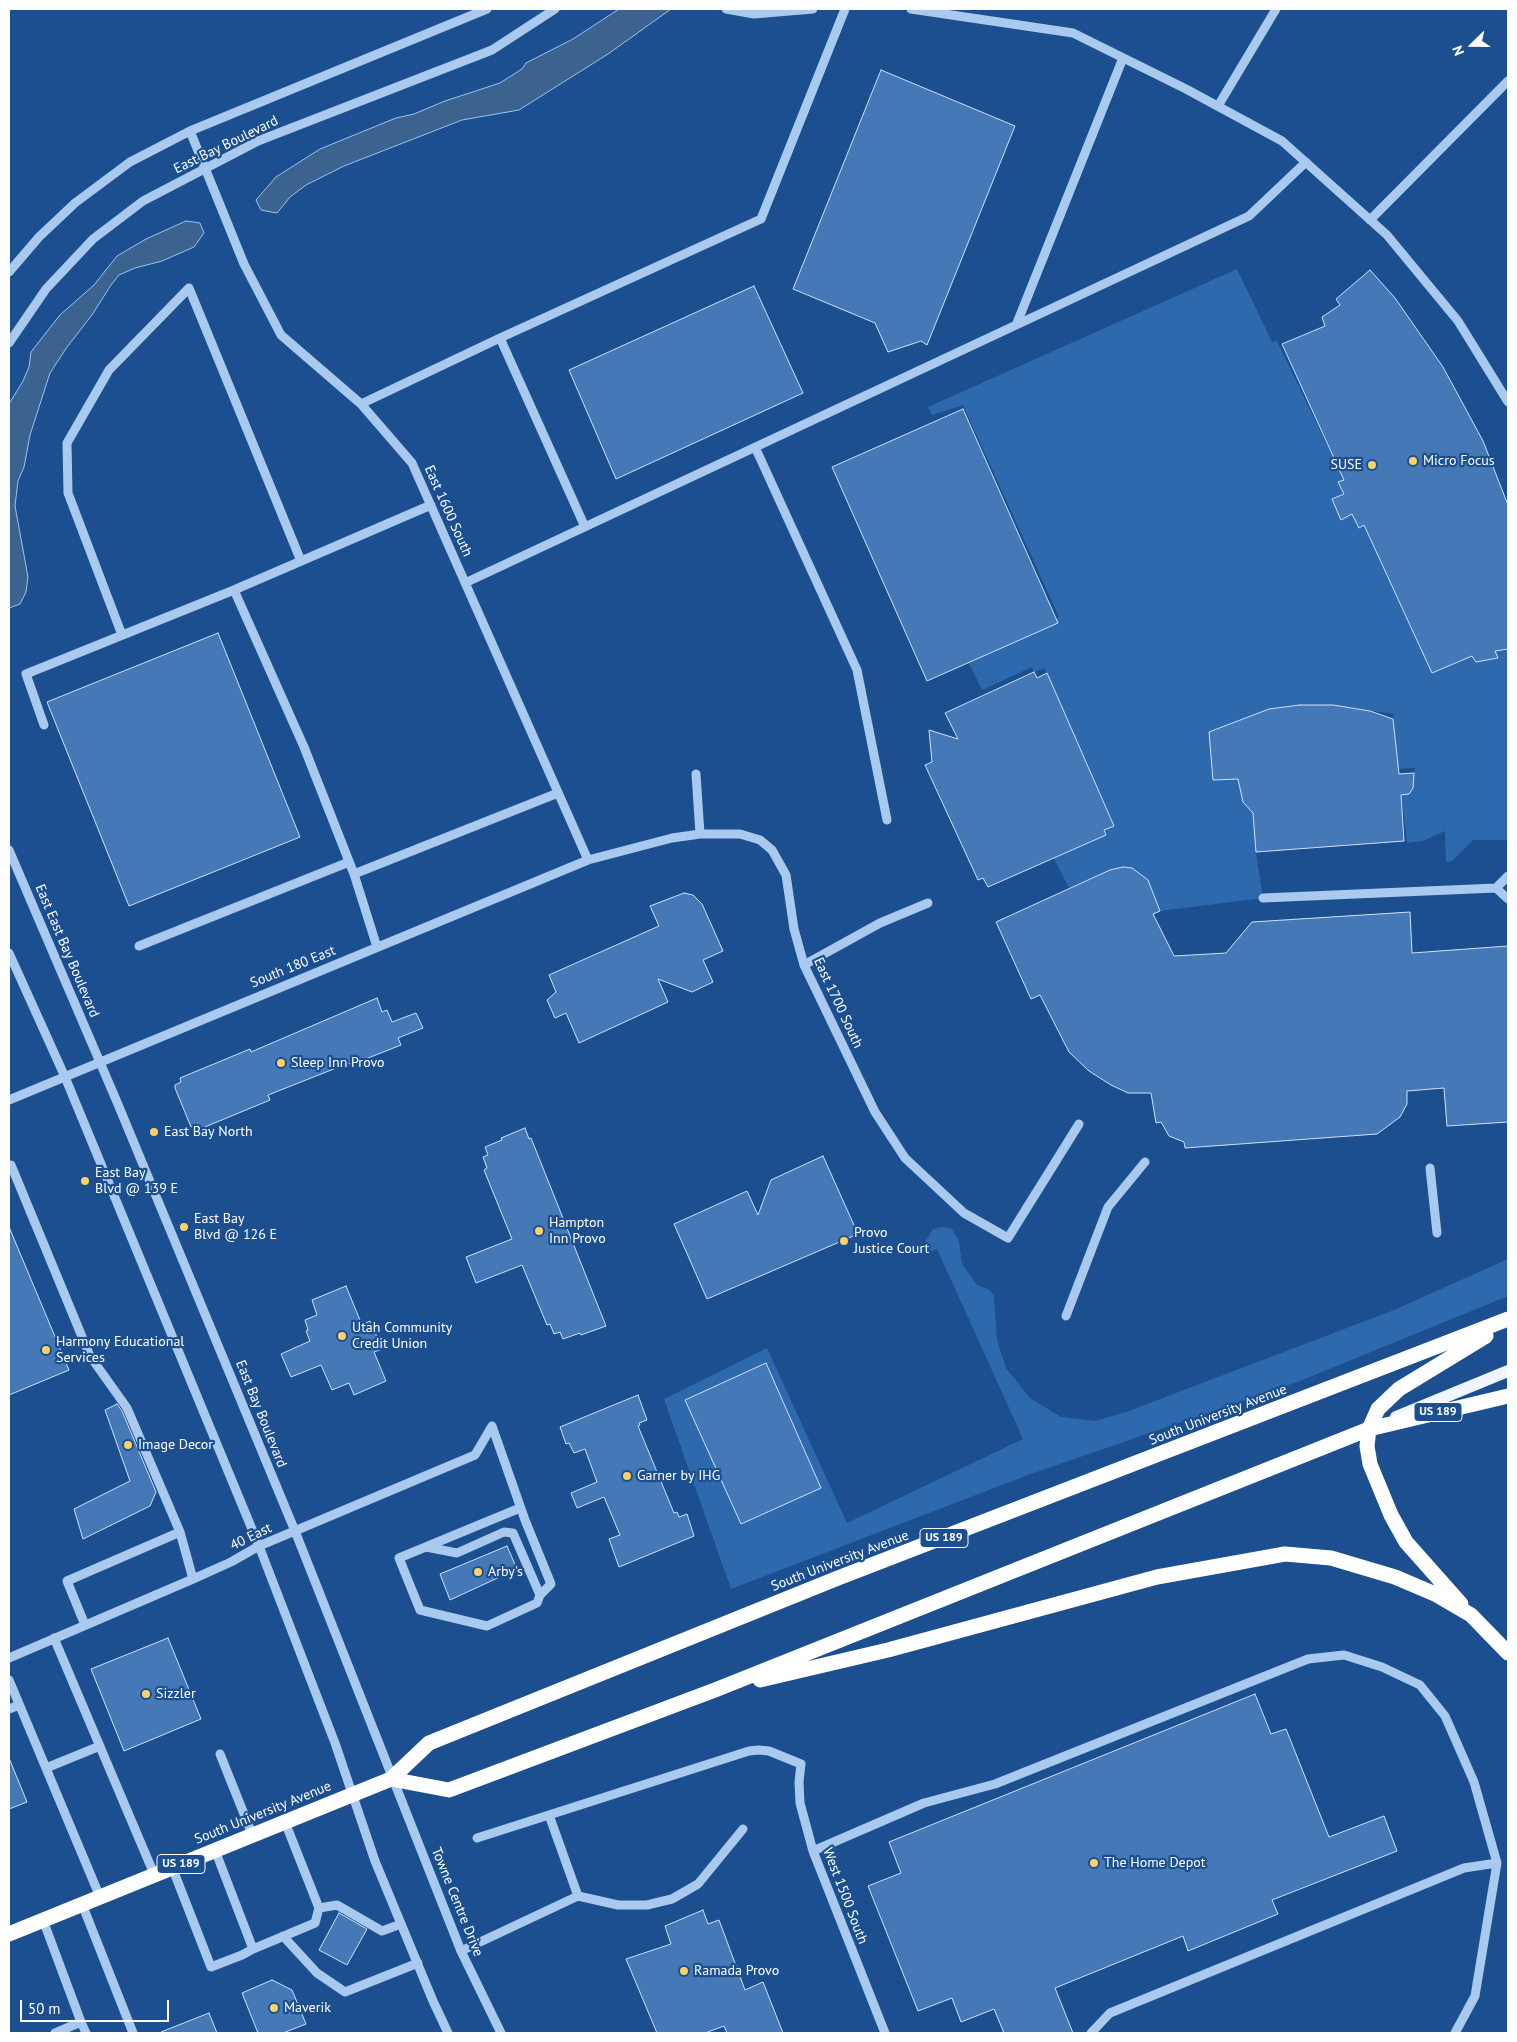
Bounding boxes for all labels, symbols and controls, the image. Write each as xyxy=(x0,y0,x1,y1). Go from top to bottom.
north arrow xyxy=(1447,20,1497,70)
text: N xyxy=(1448,43,1468,58)
street label: East Bay Boulevard xyxy=(171,112,281,178)
place label: Micro Focus xyxy=(1423,453,1495,469)
marker: Micro Focus xyxy=(1407,455,1419,467)
place label: SUSE xyxy=(1331,457,1362,473)
marker: SUSE xyxy=(1366,459,1378,471)
street label: East 1600 South xyxy=(420,463,476,559)
street label: East East Bay Boulevard xyxy=(31,882,103,1020)
street label: South 180 East xyxy=(248,942,338,992)
street label: East 1700 South xyxy=(810,955,866,1051)
place label: Sleep Inn Provo xyxy=(291,1055,385,1071)
marker: Sleep Inn Provo xyxy=(275,1057,287,1069)
place label: East Bay North xyxy=(164,1124,253,1140)
marker: East Bay North xyxy=(148,1126,160,1138)
place label: East Bay Blvd @ 139 E xyxy=(95,1165,178,1198)
marker: East Bay Blvd @ 139 E xyxy=(79,1175,91,1187)
place label: East Bay Blvd @ 126 E xyxy=(194,1211,277,1244)
place label: Hampton Inn Provo xyxy=(549,1215,606,1248)
marker: East Bay Blvd @ 126 E xyxy=(178,1221,190,1233)
marker: Hampton Inn Provo xyxy=(533,1225,545,1237)
place label: Provo Justice Court xyxy=(854,1225,929,1258)
marker: Provo Justice Court xyxy=(838,1235,850,1247)
place label: Utah Community Credit Union xyxy=(352,1320,452,1352)
marker: Utah Community Credit Union xyxy=(336,1330,348,1342)
place label: Harmony Educational Services xyxy=(56,1334,184,1366)
marker: Harmony Educational Services xyxy=(40,1344,52,1356)
street label: East Bay Boulevard xyxy=(232,1358,290,1470)
street label: South University Avenue xyxy=(1147,1381,1289,1449)
road number: US 189 xyxy=(1414,1402,1462,1421)
place label: Image Decor xyxy=(138,1437,213,1453)
marker: Image Decor xyxy=(122,1439,134,1451)
place label: Garner by IHG xyxy=(637,1468,720,1484)
marker: Garner by IHG xyxy=(621,1470,633,1482)
street label: 40 East xyxy=(228,1520,274,1554)
street label: South University Avenue xyxy=(769,1527,911,1595)
road number: US 189 xyxy=(920,1529,968,1548)
place label: Arby's xyxy=(488,1564,523,1580)
marker: Arby's xyxy=(472,1566,484,1578)
place label: Sizzler xyxy=(156,1686,196,1702)
marker: Sizzler xyxy=(140,1688,152,1700)
street label: South University Avenue xyxy=(192,1778,334,1848)
street label: Towne Centre Drive xyxy=(427,1845,487,1959)
street label: West 1500 South xyxy=(819,1846,871,1946)
road number: US 189 xyxy=(157,1855,205,1874)
place label: The Home Depot xyxy=(1104,1855,1205,1871)
marker: The Home Depot xyxy=(1088,1857,1100,1869)
place label: Ramada Provo xyxy=(694,1963,779,1979)
marker: Ramada Provo xyxy=(678,1965,690,1977)
scale bar xyxy=(22,1990,171,2022)
text: 50 m xyxy=(28,1999,61,2018)
place label: Maverik xyxy=(284,2000,331,2016)
marker: Maverik xyxy=(268,2002,280,2014)

